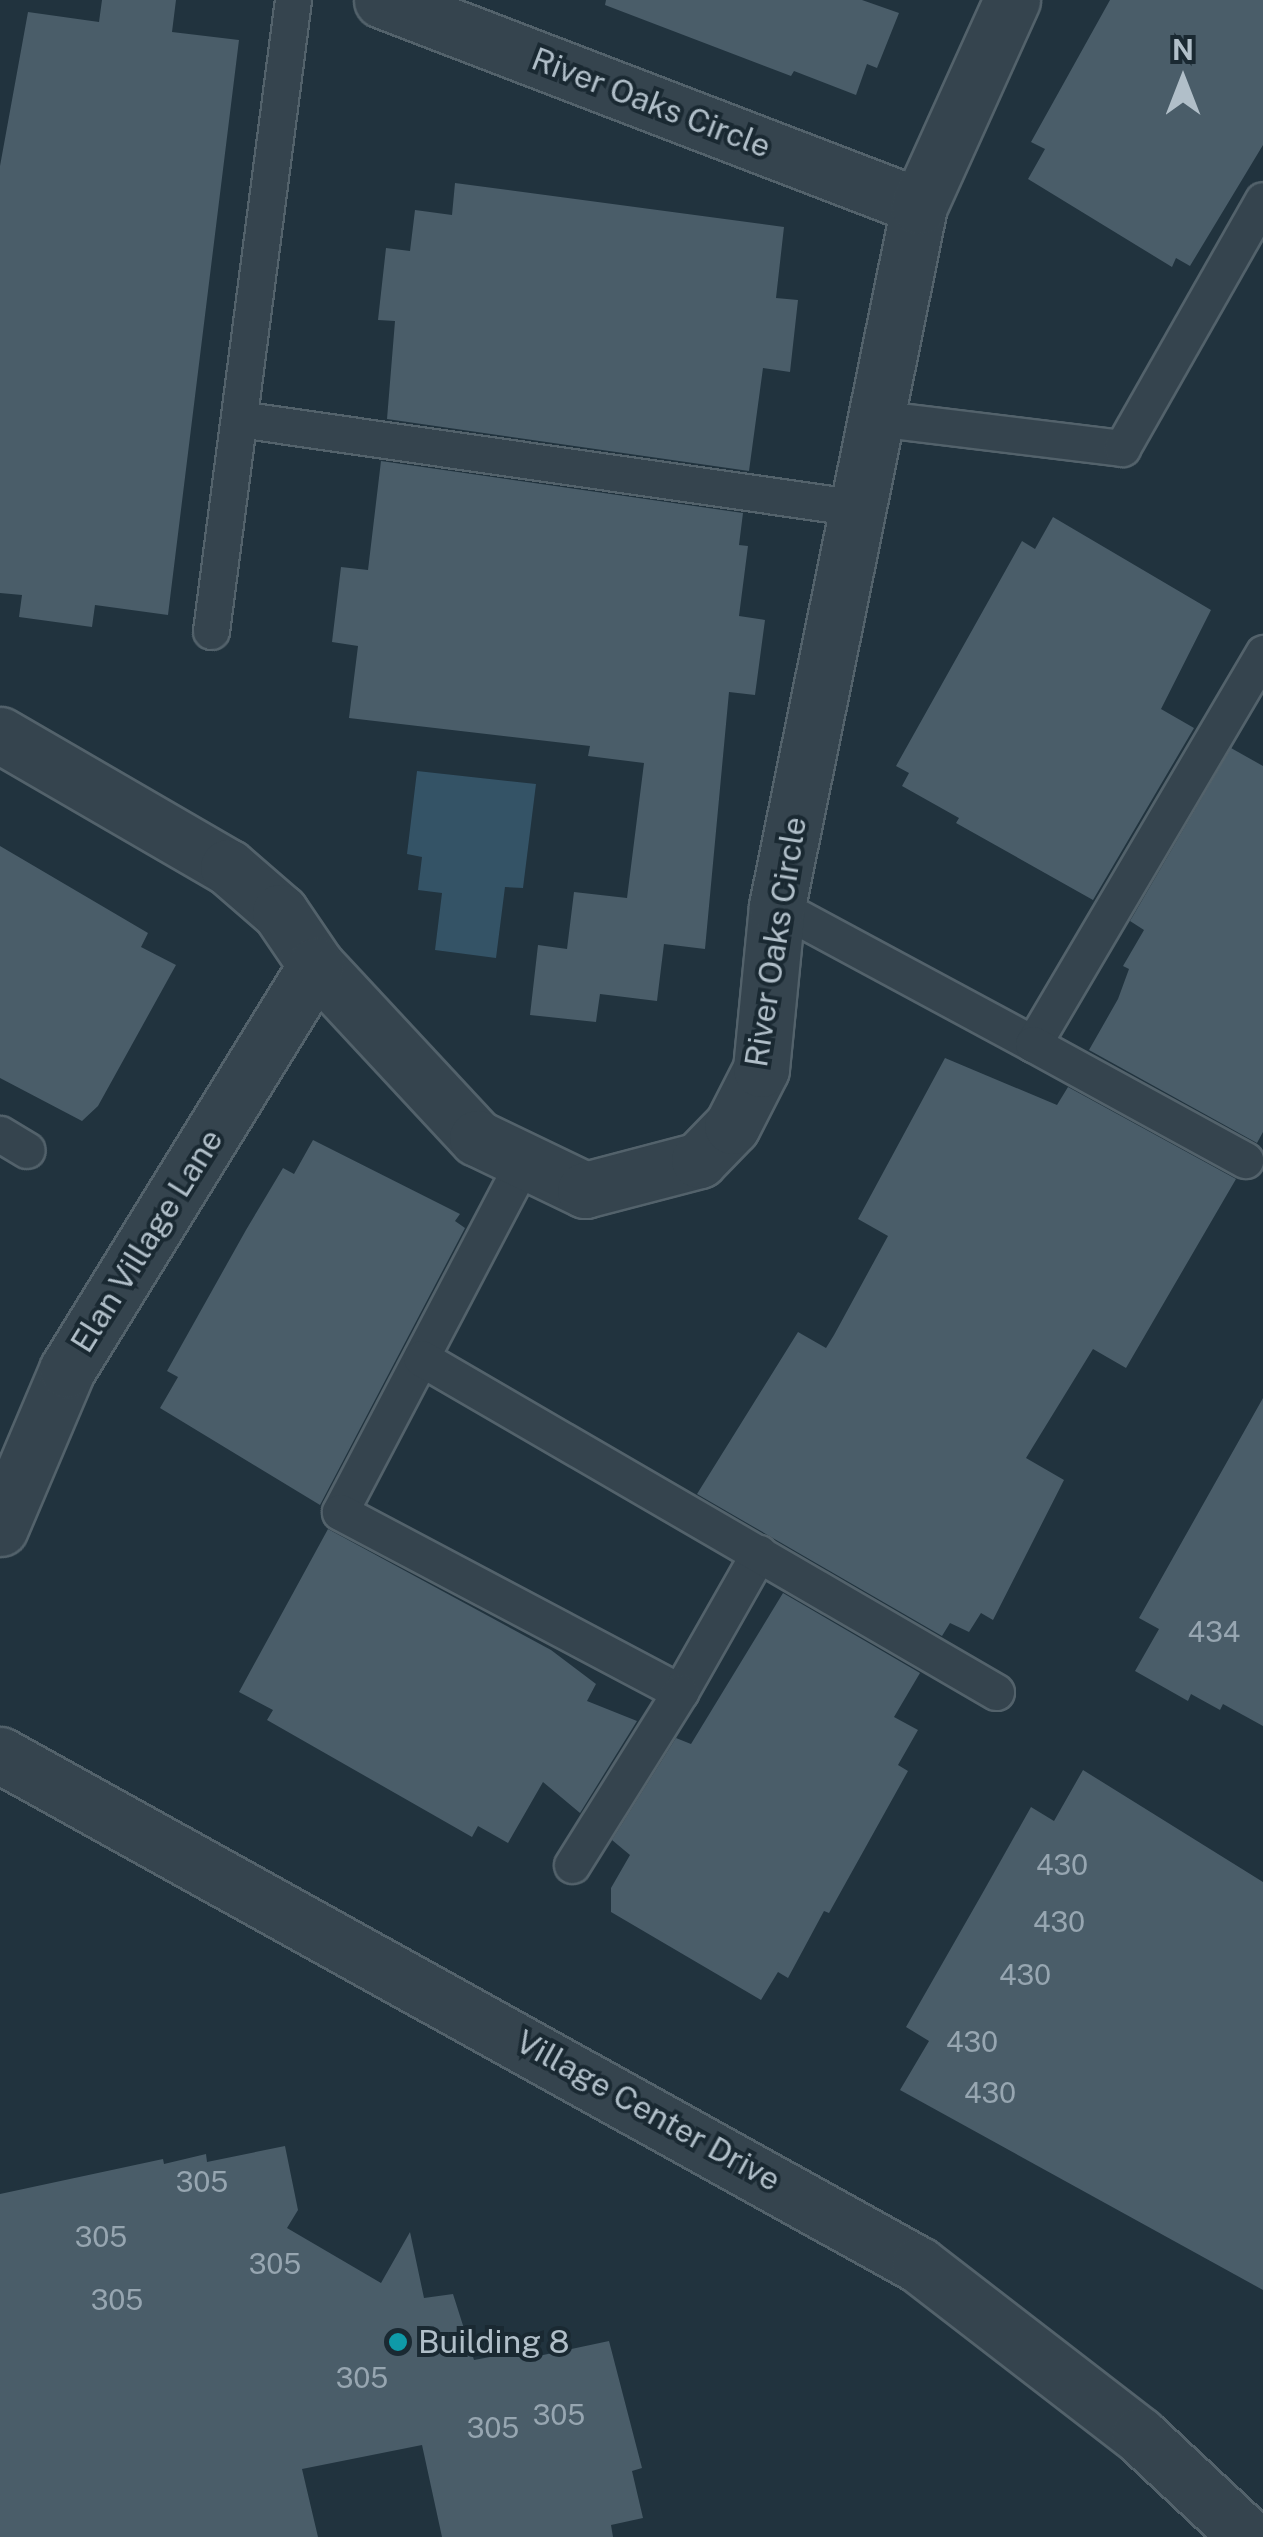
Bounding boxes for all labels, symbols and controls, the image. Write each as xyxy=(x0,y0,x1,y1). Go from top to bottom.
north arrow xyxy=(1133,30,1233,130)
text: N xyxy=(1172,33,1194,66)
street label: River Oaks Circle xyxy=(526,40,776,166)
street label: River Oaks Circle xyxy=(737,814,815,1070)
street label: Elan Village Lane xyxy=(63,1122,231,1360)
house number: 434 xyxy=(1188,1615,1240,1649)
house number: 430 xyxy=(1036,1848,1088,1882)
house number: 430 xyxy=(1033,1905,1085,1939)
house number: 430 xyxy=(999,1958,1051,1992)
street label: Village Center Drive xyxy=(509,2022,787,2200)
house number: 430 xyxy=(946,2025,998,2059)
house number: 430 xyxy=(964,2076,1016,2110)
house number: 305 xyxy=(176,2165,228,2199)
house number: 305 xyxy=(75,2220,127,2254)
house number: 305 xyxy=(249,2247,301,2281)
house number: 305 xyxy=(91,2283,143,2317)
place label: Building 8 xyxy=(418,2323,570,2361)
marker: Building 8 xyxy=(387,2331,409,2353)
house number: 305 xyxy=(336,2361,388,2395)
house number: 305 xyxy=(533,2398,585,2432)
house number: 305 xyxy=(467,2411,519,2445)

